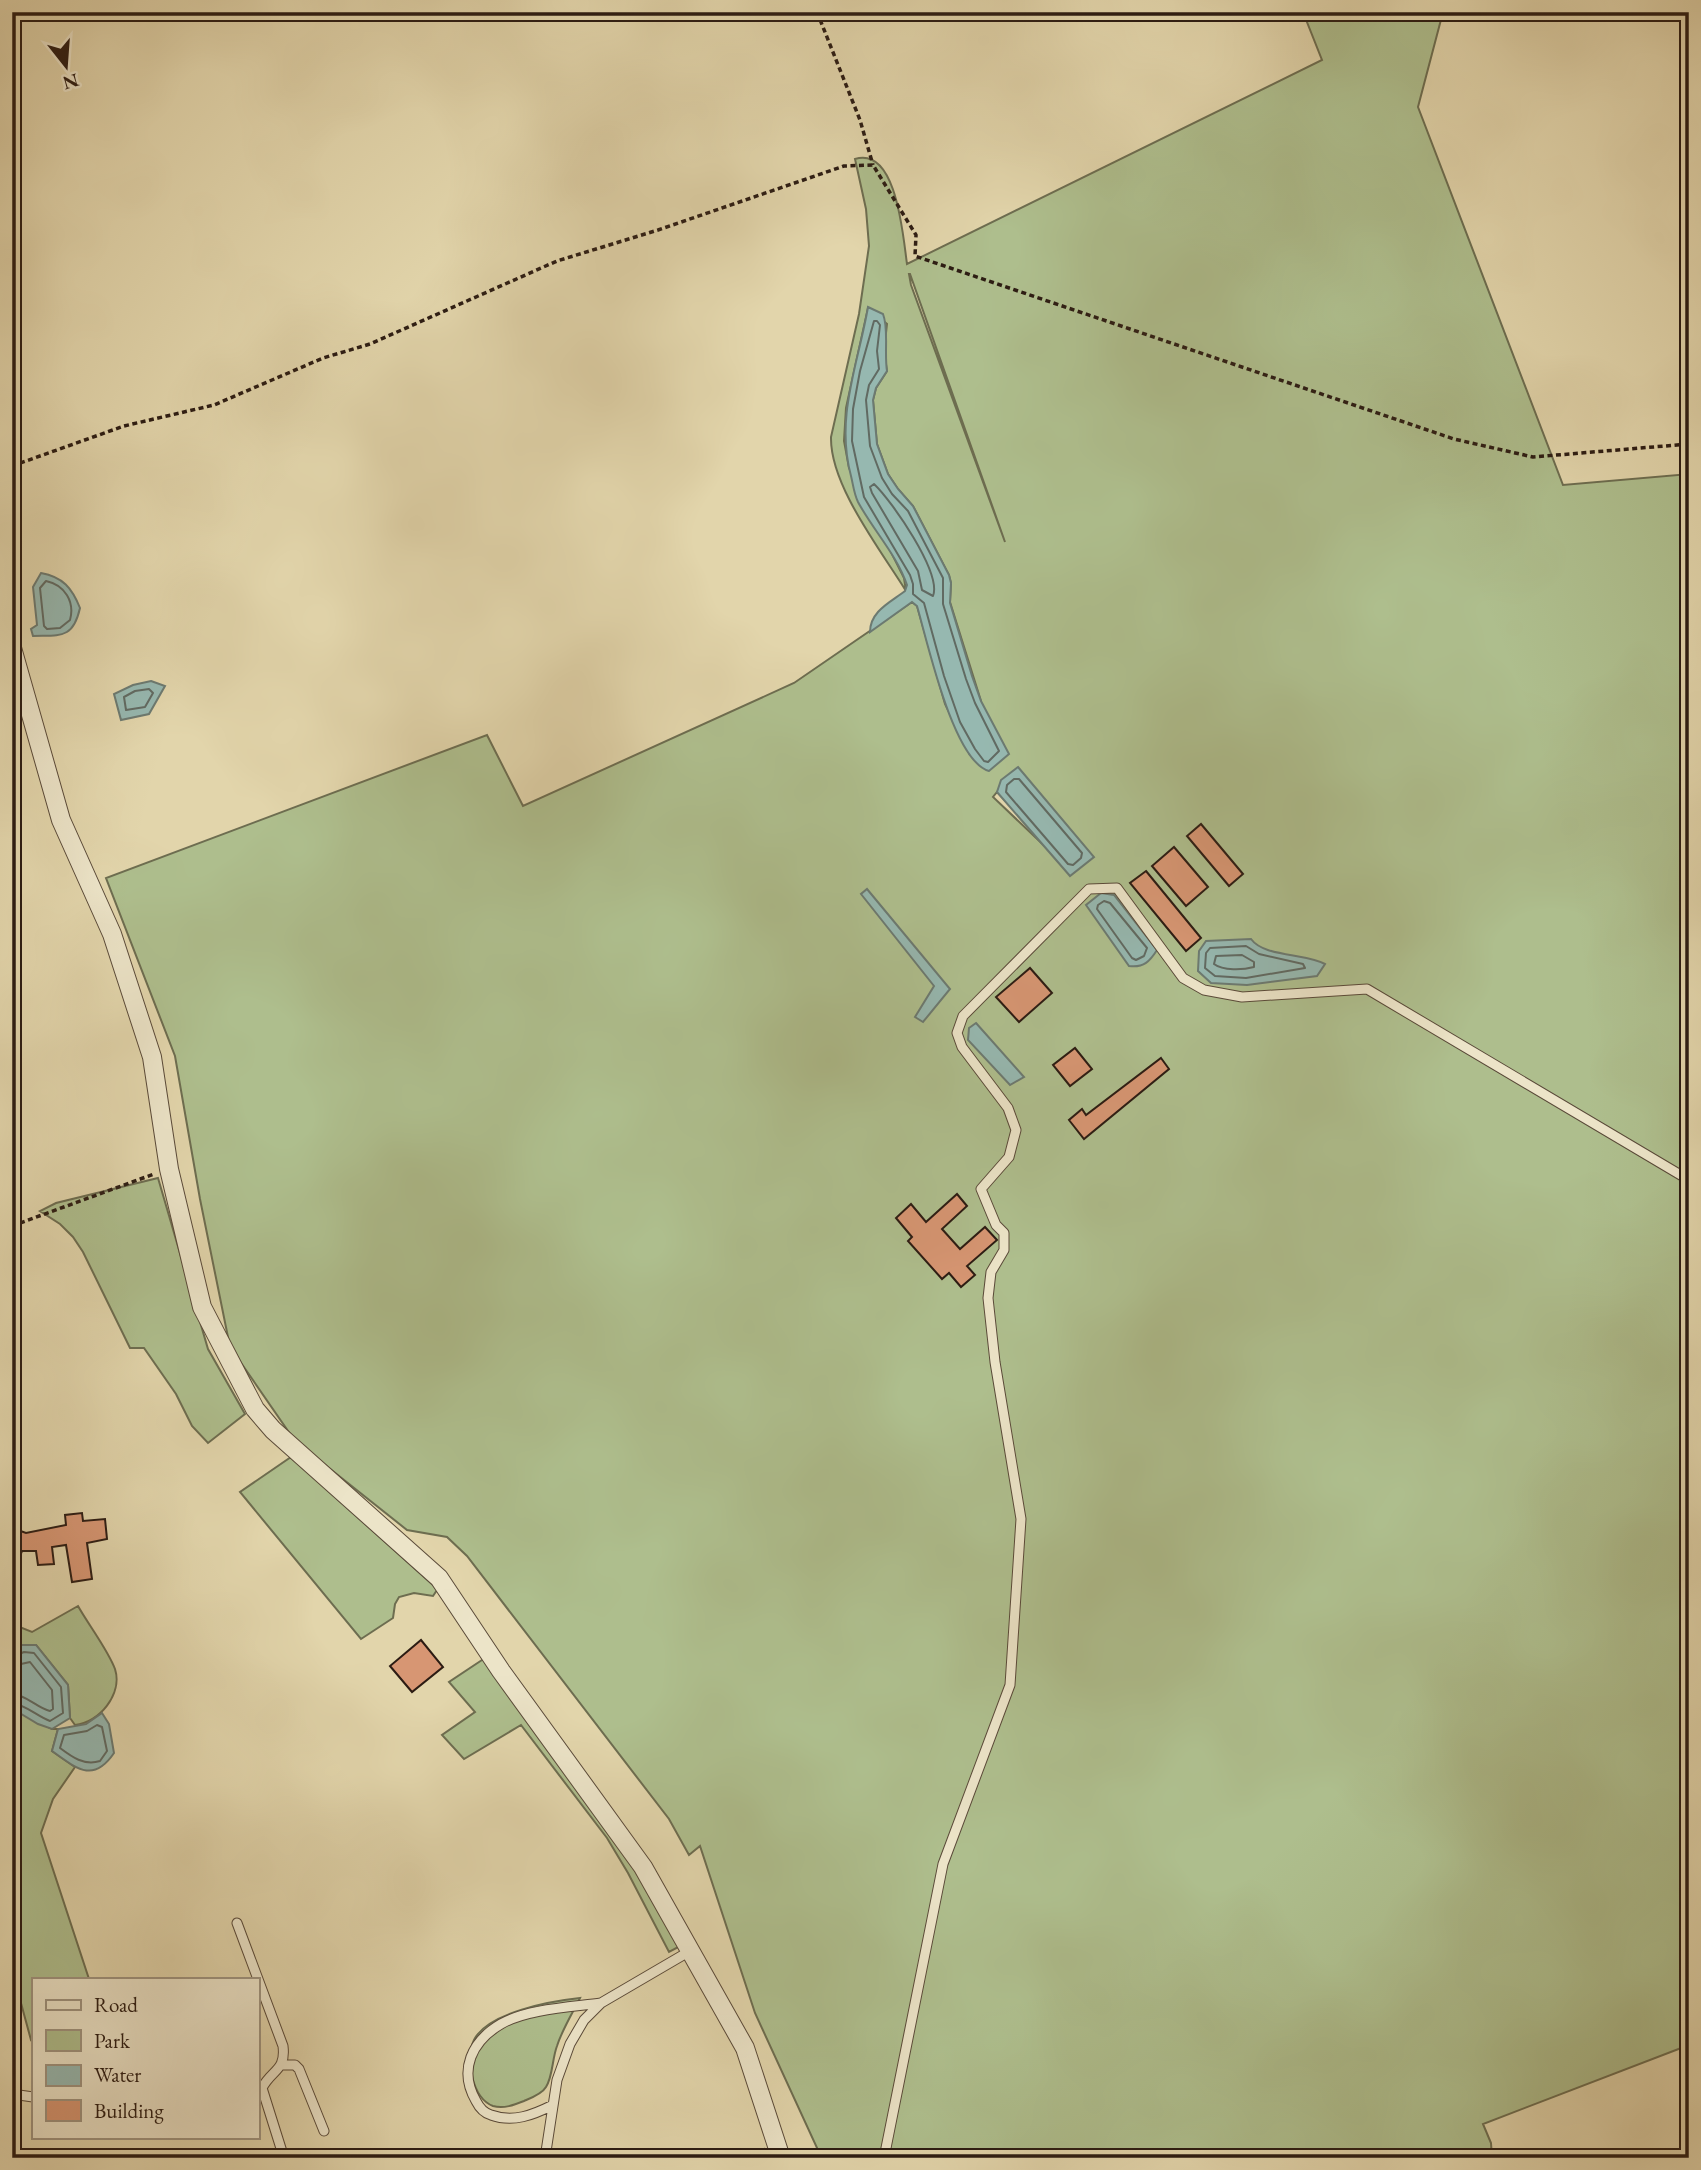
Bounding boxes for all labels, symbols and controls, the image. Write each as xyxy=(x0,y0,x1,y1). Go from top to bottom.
north arrow xyxy=(32,32,102,102)
text: N xyxy=(59,68,82,96)
legend xyxy=(32,1978,259,2138)
text: Road xyxy=(94,1991,138,2018)
text: Park xyxy=(94,2027,131,2054)
text: Water xyxy=(94,2061,141,2088)
text: Building xyxy=(94,2097,164,2124)

